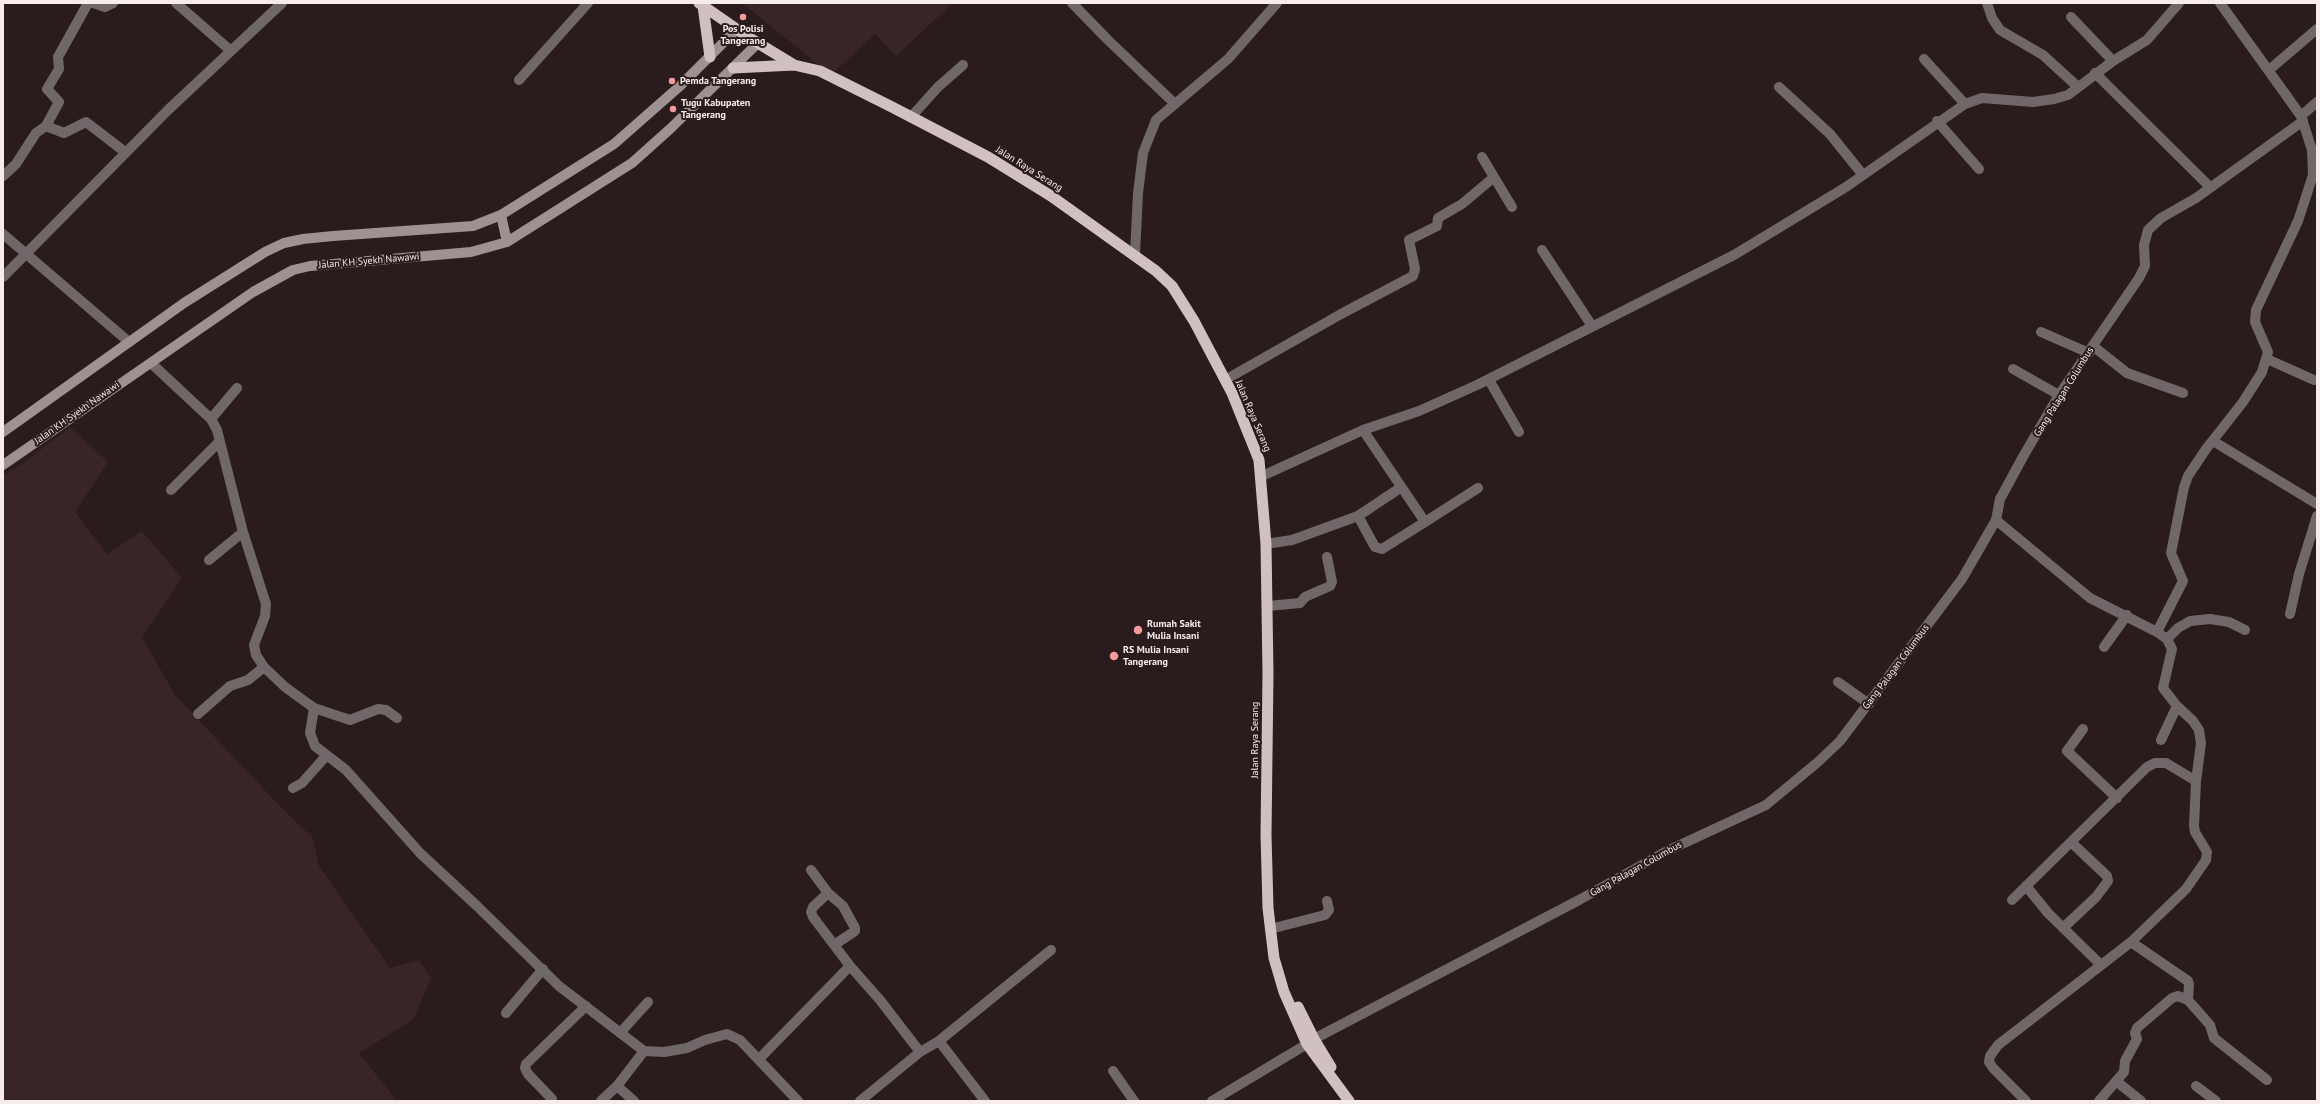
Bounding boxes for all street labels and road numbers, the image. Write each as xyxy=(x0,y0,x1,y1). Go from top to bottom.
street label: Jalan Raya Serang xyxy=(993,144,1065,194)
street label: Jalan KH Syekh Nawawi xyxy=(318,251,420,271)
street label: Gang Palagan Columbus xyxy=(2032,345,2096,439)
street label: Jalan Raya Serang xyxy=(1233,378,1273,454)
street label: Jalan KH Syekh Nawawi xyxy=(32,379,122,447)
street label: Gang Palagan Columbus xyxy=(1860,622,1932,712)
street label: Jalan Raya Serang xyxy=(1249,702,1261,778)
street label: Gang Palagan Columbus xyxy=(1588,839,1684,899)

